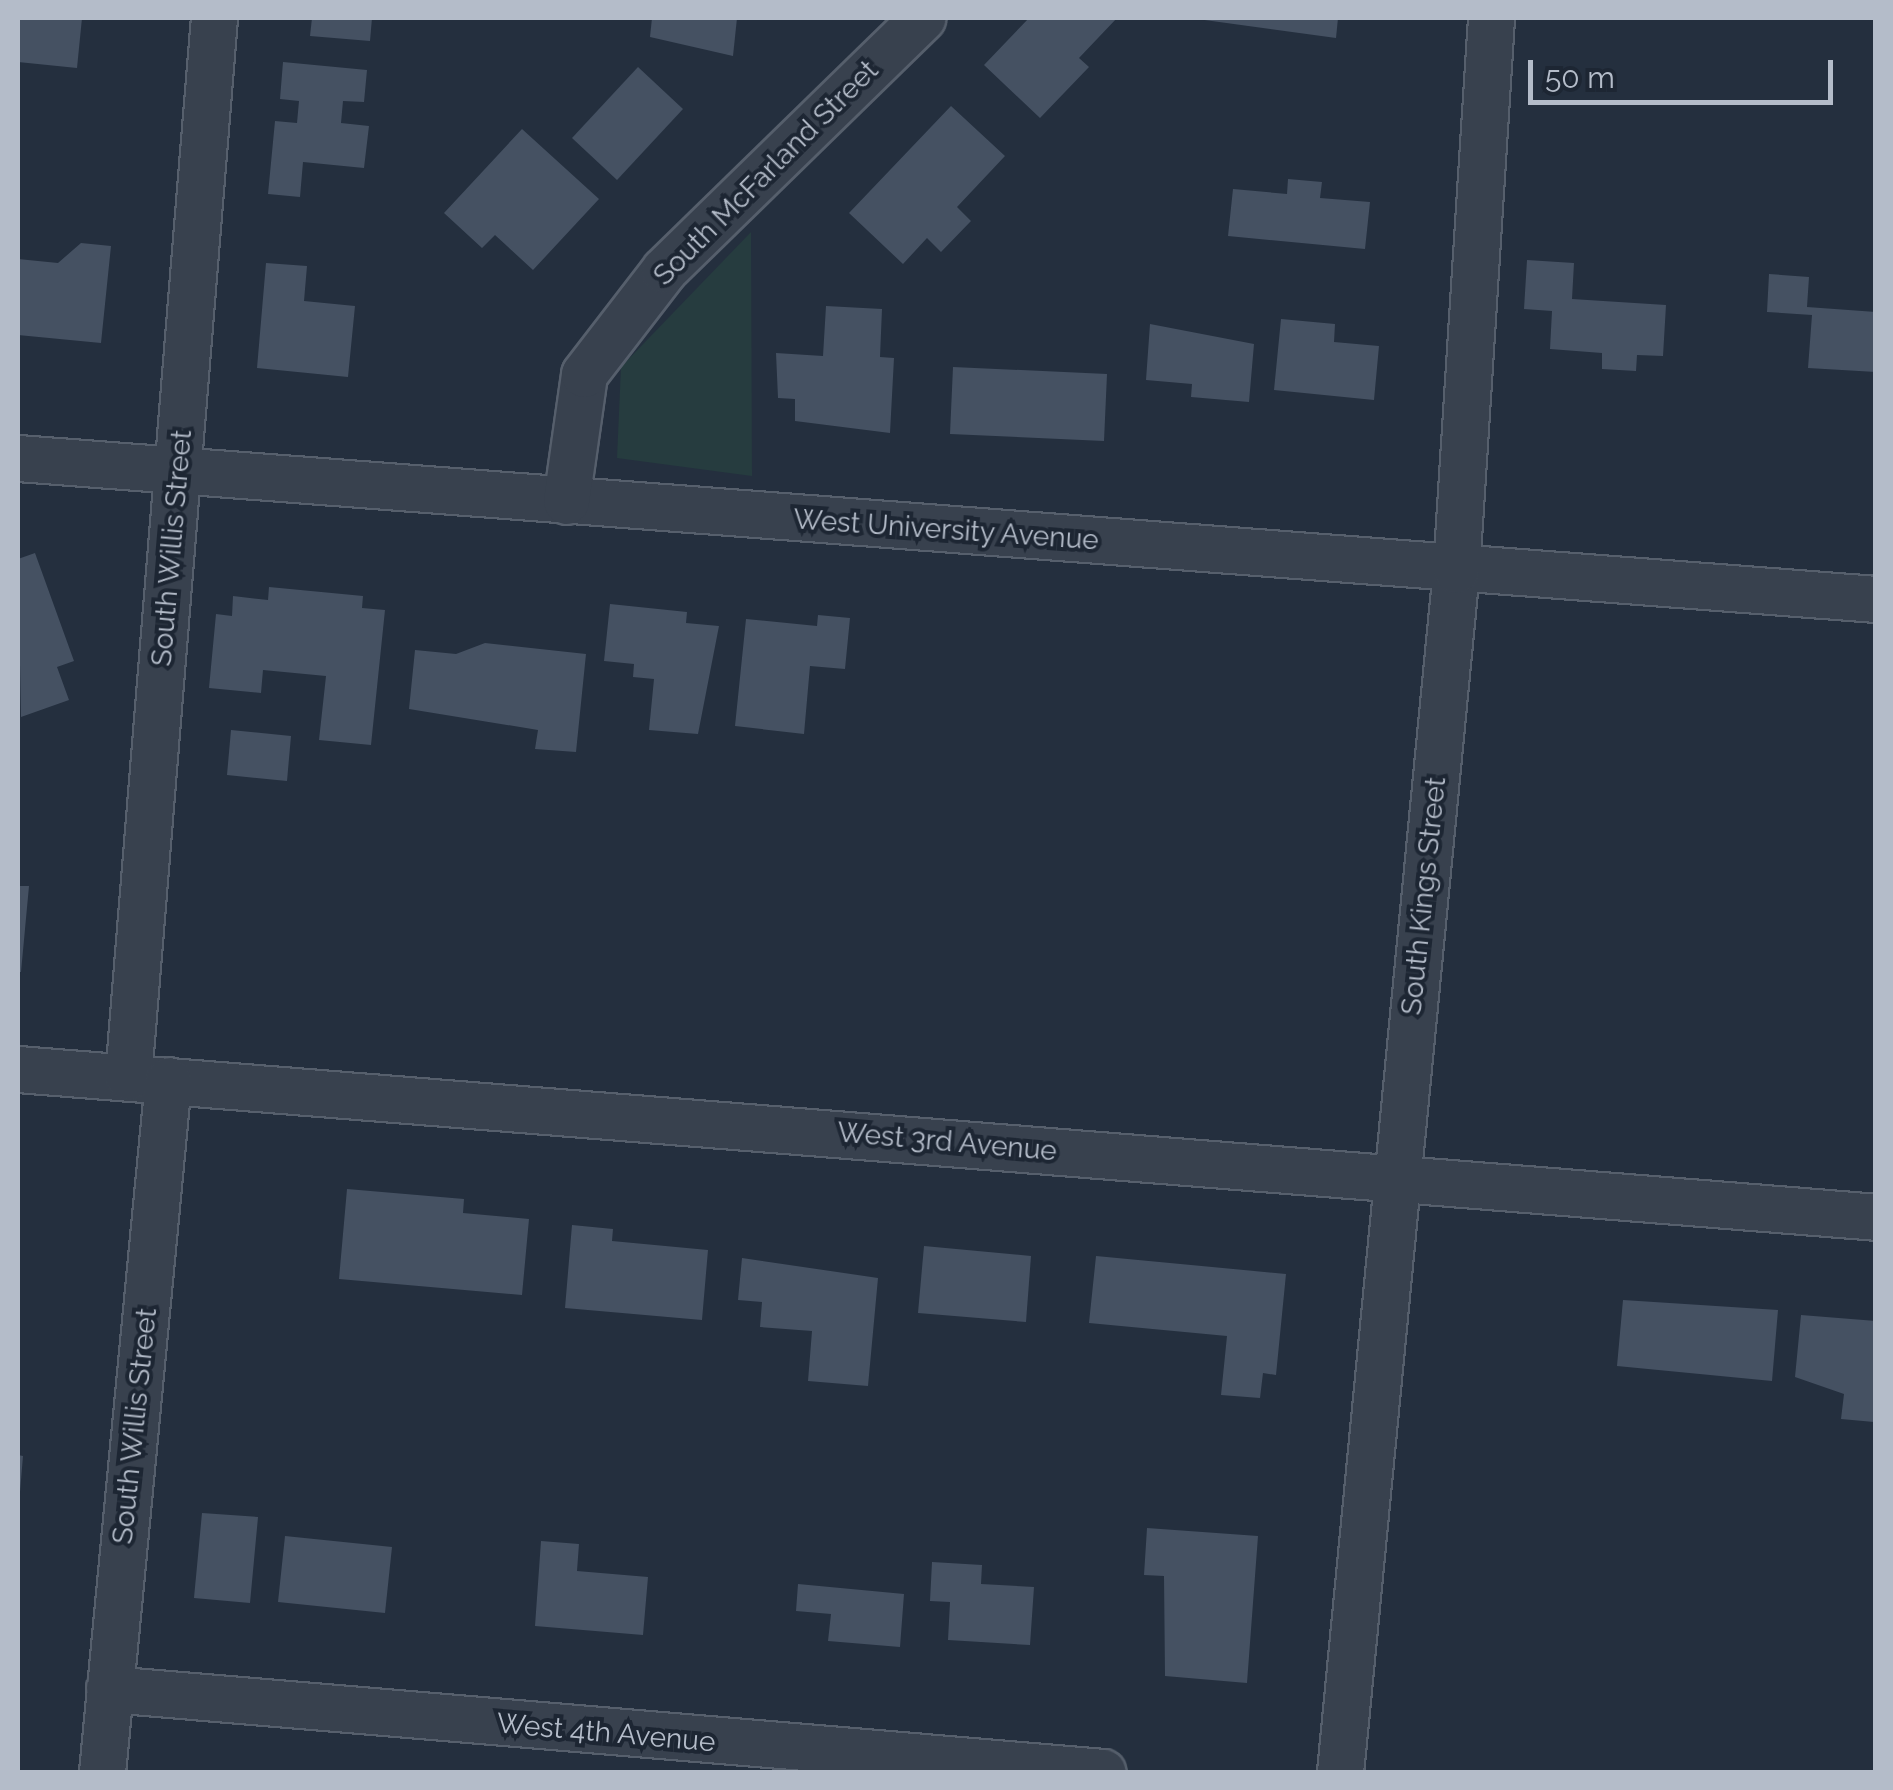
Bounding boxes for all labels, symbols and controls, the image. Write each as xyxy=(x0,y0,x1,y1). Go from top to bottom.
scale bar xyxy=(1533,40,1838,102)
street label: South McFarland Street xyxy=(647,54,885,292)
text: 50 m xyxy=(1545,60,1615,95)
street label: South Willis Street xyxy=(145,428,199,668)
street label: West University Avenue xyxy=(791,503,1101,557)
street label: South Kings Street xyxy=(1395,775,1453,1017)
street label: West 3rd Avenue xyxy=(835,1116,1059,1168)
street label: South Willis Street xyxy=(106,1306,164,1546)
street label: West 4th Avenue xyxy=(495,1707,717,1759)

